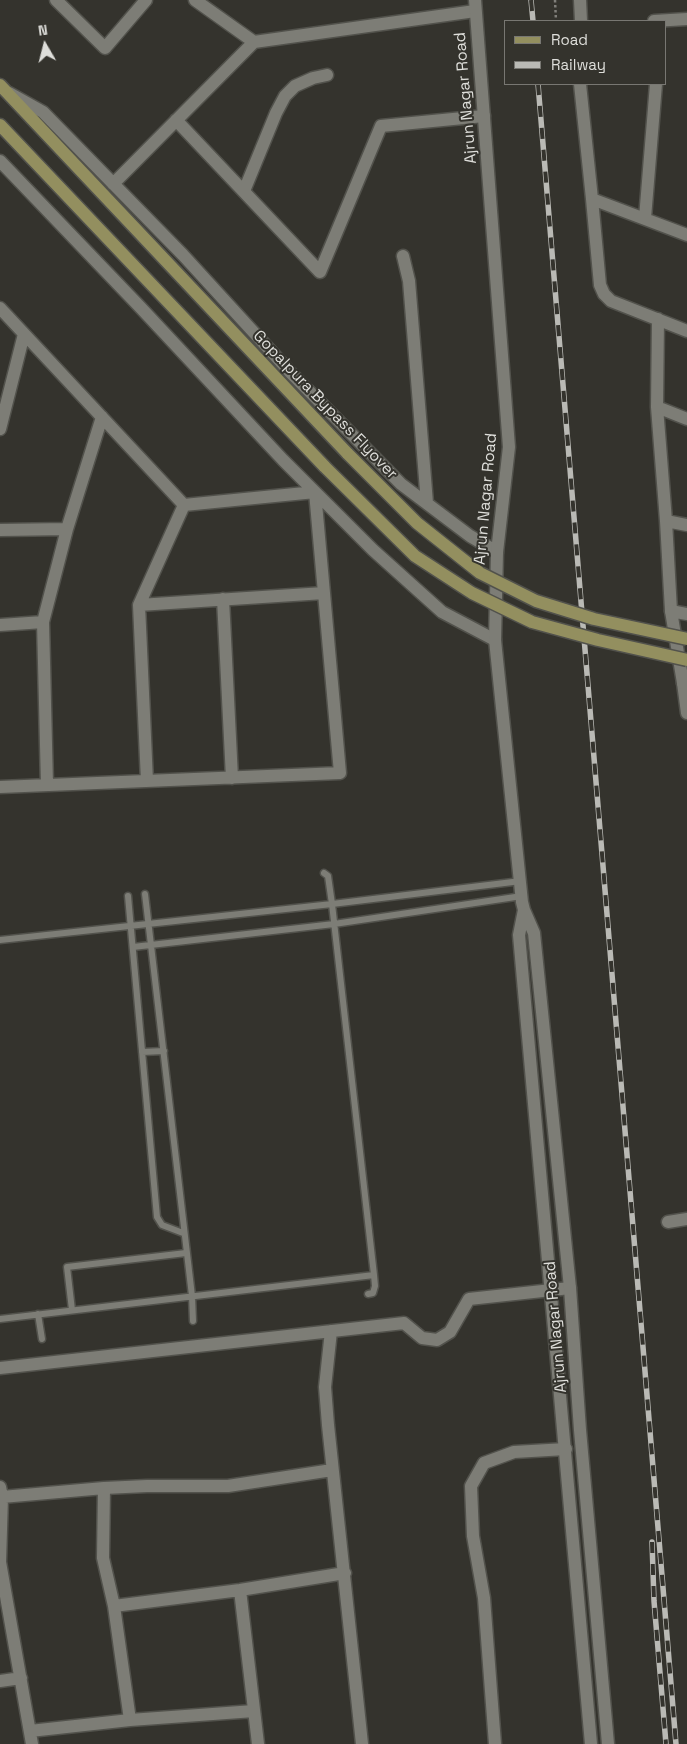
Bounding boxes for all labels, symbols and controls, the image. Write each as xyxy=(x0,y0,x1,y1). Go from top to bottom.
north arrow xyxy=(20,20,70,70)
legend xyxy=(504,20,667,85)
text: N xyxy=(37,21,49,40)
text: Road xyxy=(551,30,588,49)
street label: Ajrun Nagar Road xyxy=(451,31,481,165)
text: Railway xyxy=(551,55,606,74)
street label: Gopalpura Bypass Flyover xyxy=(249,327,401,483)
street label: Ajrun Nagar Road xyxy=(471,432,501,566)
street label: Ajrun Nagar Road xyxy=(541,1260,571,1394)

